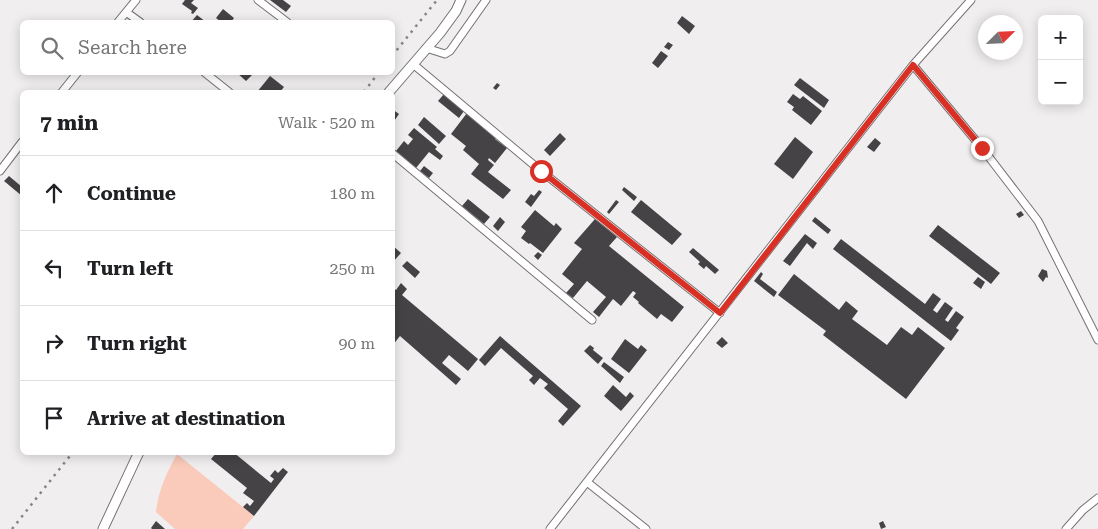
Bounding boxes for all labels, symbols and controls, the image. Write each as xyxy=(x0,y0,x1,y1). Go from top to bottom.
north arrow xyxy=(978,15,1023,60)
map controls xyxy=(1038,15,1083,105)
button: + xyxy=(1038,15,1083,60)
search box xyxy=(20,20,395,75)
icon: search xyxy=(38,34,66,62)
text: Search here xyxy=(78,36,187,59)
button: − xyxy=(1038,60,1083,105)
text: 7 min xyxy=(40,111,98,135)
text: Walk · 520 m xyxy=(278,113,375,132)
route end xyxy=(971,137,994,160)
route start xyxy=(530,160,553,183)
icon: ahead xyxy=(40,179,68,207)
text: Continue xyxy=(87,182,176,205)
text: 180 m xyxy=(329,184,375,203)
icon: left xyxy=(40,254,68,282)
text: Turn left xyxy=(87,257,173,280)
text: 250 m xyxy=(329,259,375,278)
icon: right xyxy=(40,329,68,357)
text: Turn right xyxy=(87,332,187,355)
text: 90 m xyxy=(338,334,375,353)
icon: arrive xyxy=(40,404,68,432)
text: Arrive at destination xyxy=(87,407,285,430)

